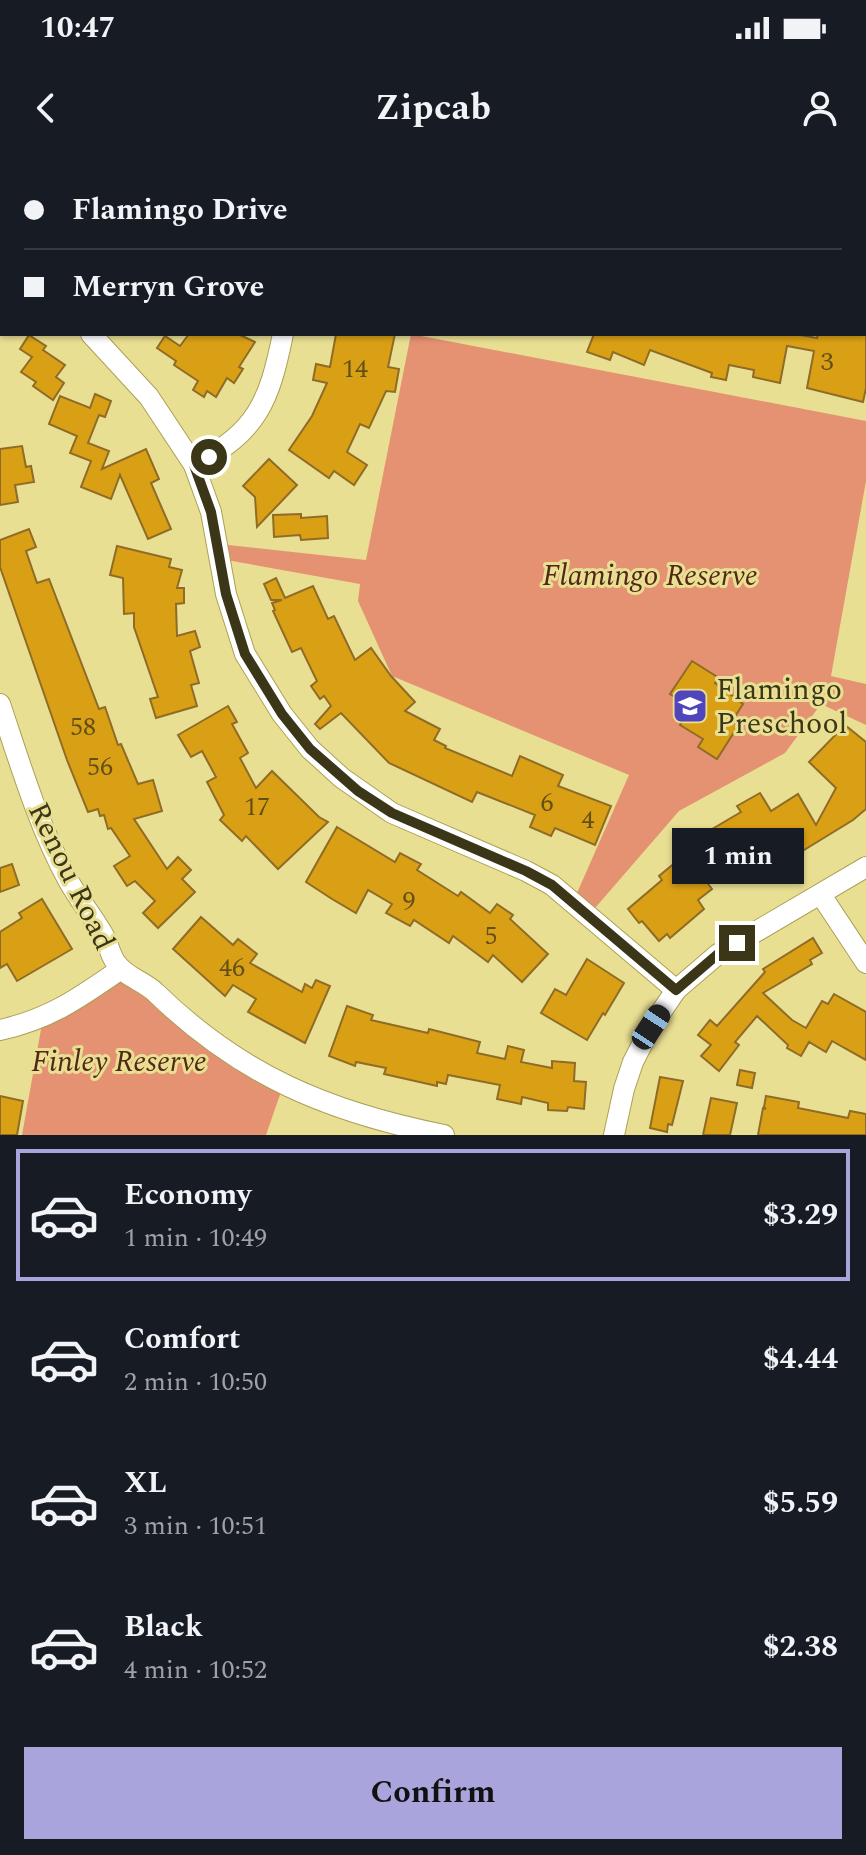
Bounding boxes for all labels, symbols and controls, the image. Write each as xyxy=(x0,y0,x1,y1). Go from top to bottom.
text: 10:47 xyxy=(40,5,115,51)
text: Zipcab xyxy=(375,81,491,136)
icon: back xyxy=(24,86,68,130)
icon: person xyxy=(798,86,842,130)
text: Flamingo Drive xyxy=(72,187,288,233)
text: Merryn Grove xyxy=(72,264,264,310)
house number: 3 xyxy=(820,342,834,382)
house number: 14 xyxy=(342,349,368,389)
route start xyxy=(191,439,227,475)
park label: Flamingo Reserve xyxy=(542,553,758,599)
place label: Flamingo Preschool xyxy=(716,667,847,747)
school or university icon: Flamingo Preschool xyxy=(671,687,709,725)
house number: 58 xyxy=(70,707,96,747)
house number: 56 xyxy=(87,747,113,787)
house number: 6 xyxy=(540,783,554,823)
house number: 17 xyxy=(244,787,270,827)
street label: Renou Road xyxy=(15,794,127,958)
house number: 4 xyxy=(581,800,595,840)
callout: 1 min xyxy=(671,827,803,883)
text: 1 min xyxy=(703,836,773,876)
house number: 9 xyxy=(402,881,416,921)
house number: 5 xyxy=(484,916,498,956)
route end xyxy=(719,925,755,961)
house number: 46 xyxy=(219,948,245,988)
car xyxy=(628,1000,674,1054)
park label: Finley Reserve xyxy=(31,1039,207,1085)
text: Economy xyxy=(124,1172,251,1218)
icon: car xyxy=(28,1179,100,1251)
text: $3.29 xyxy=(763,1192,838,1238)
text: 1 min · 10:49 xyxy=(124,1218,267,1258)
text: Comfort xyxy=(124,1316,240,1362)
icon: car xyxy=(28,1323,100,1395)
text: $4.44 xyxy=(763,1336,838,1382)
text: 2 min · 10:50 xyxy=(124,1362,267,1402)
text: XL xyxy=(124,1460,167,1506)
icon: car xyxy=(28,1467,100,1539)
text: $5.59 xyxy=(763,1480,838,1526)
text: 3 min · 10:51 xyxy=(124,1506,267,1546)
text: Black xyxy=(124,1604,203,1650)
icon: car xyxy=(28,1611,100,1683)
text: $2.38 xyxy=(763,1624,838,1670)
text: 4 min · 10:52 xyxy=(124,1650,267,1690)
button: Confirm xyxy=(24,1747,842,1839)

